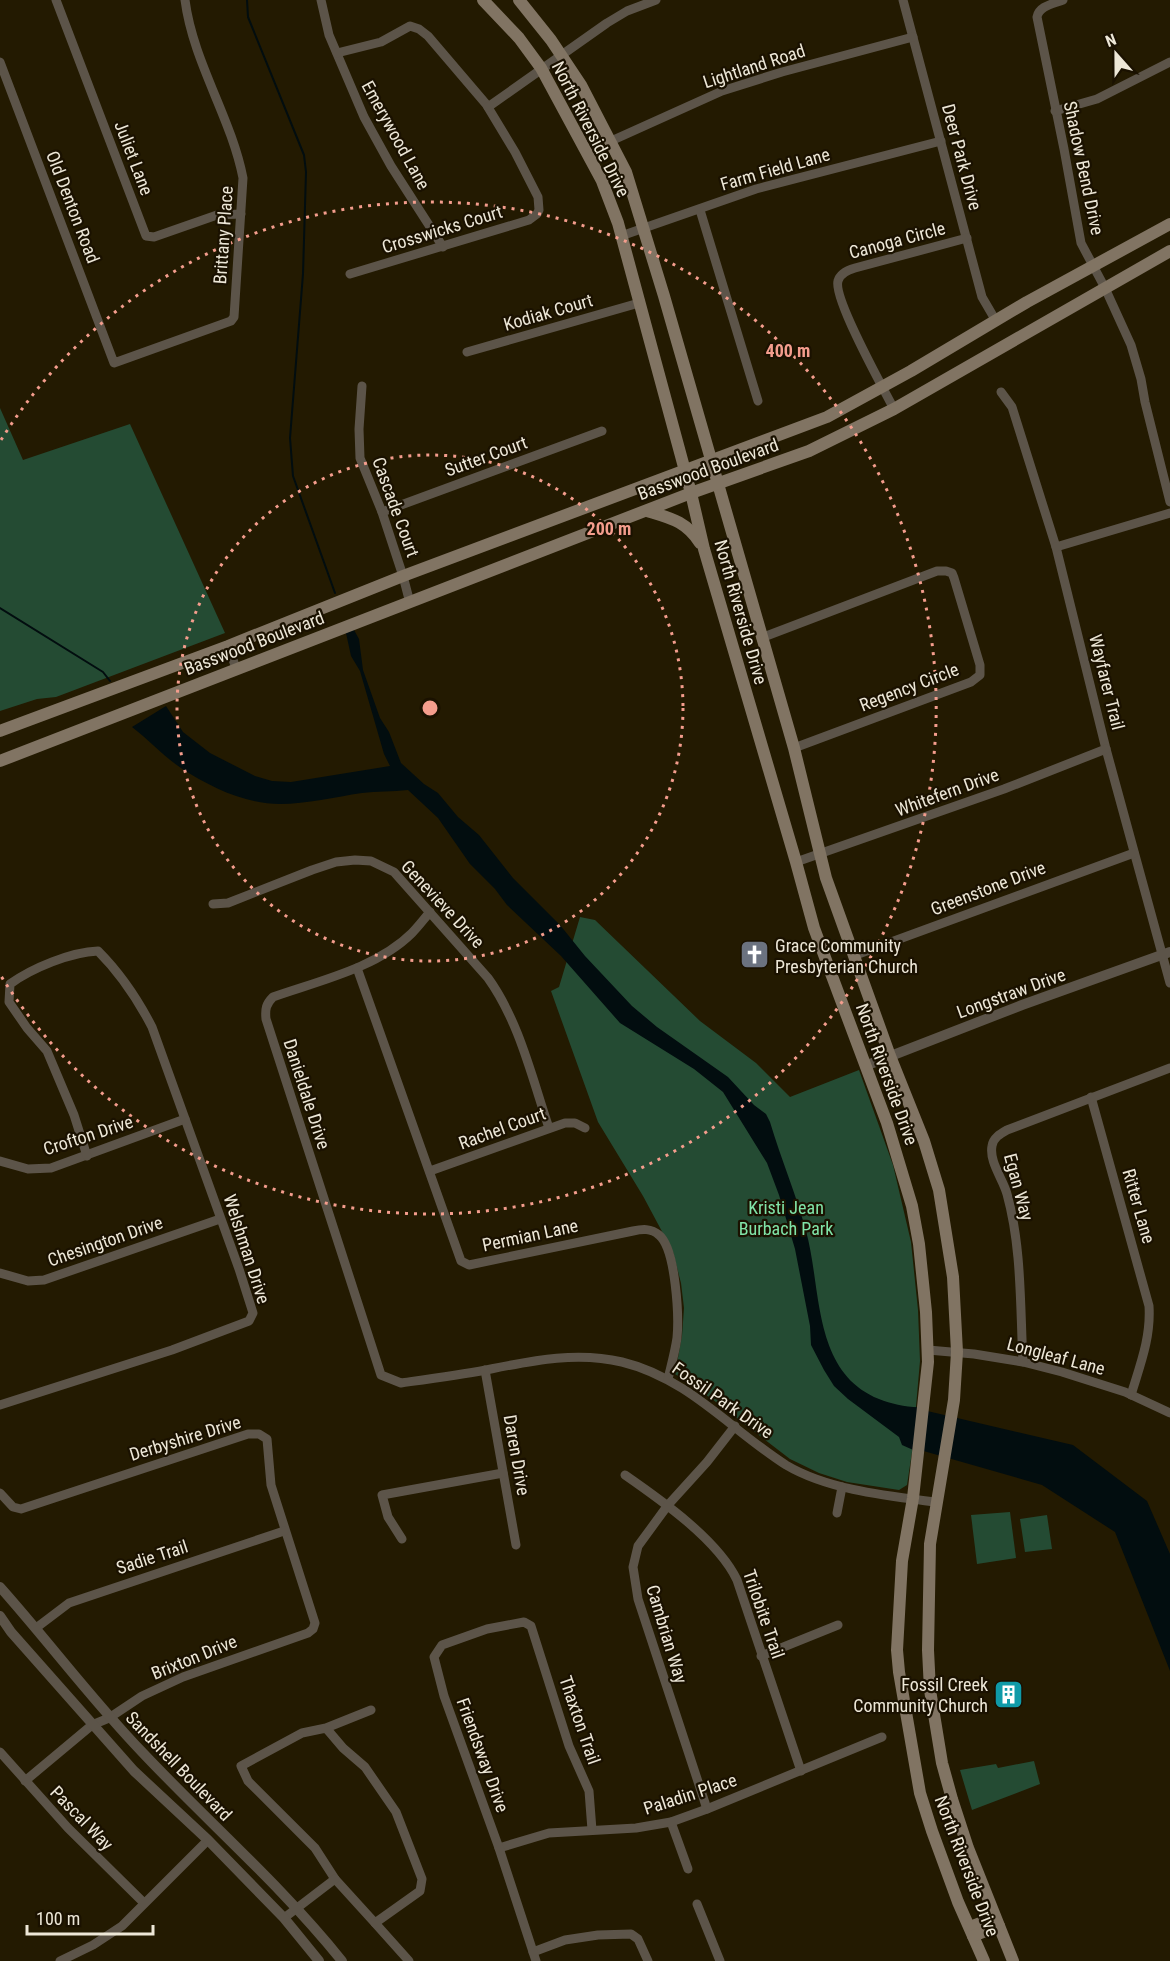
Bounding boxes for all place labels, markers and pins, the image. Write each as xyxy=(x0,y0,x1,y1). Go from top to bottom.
centre of rings xyxy=(420,698,440,718)
place label: Grace Community Presbyterian Church xyxy=(775,935,918,977)
church icon: Grace Community Presbyterian Church xyxy=(738,939,770,971)
place label: Fossil Creek Community Church xyxy=(853,1674,988,1716)
building icon: Fossil Creek Community Church xyxy=(993,1678,1025,1710)

